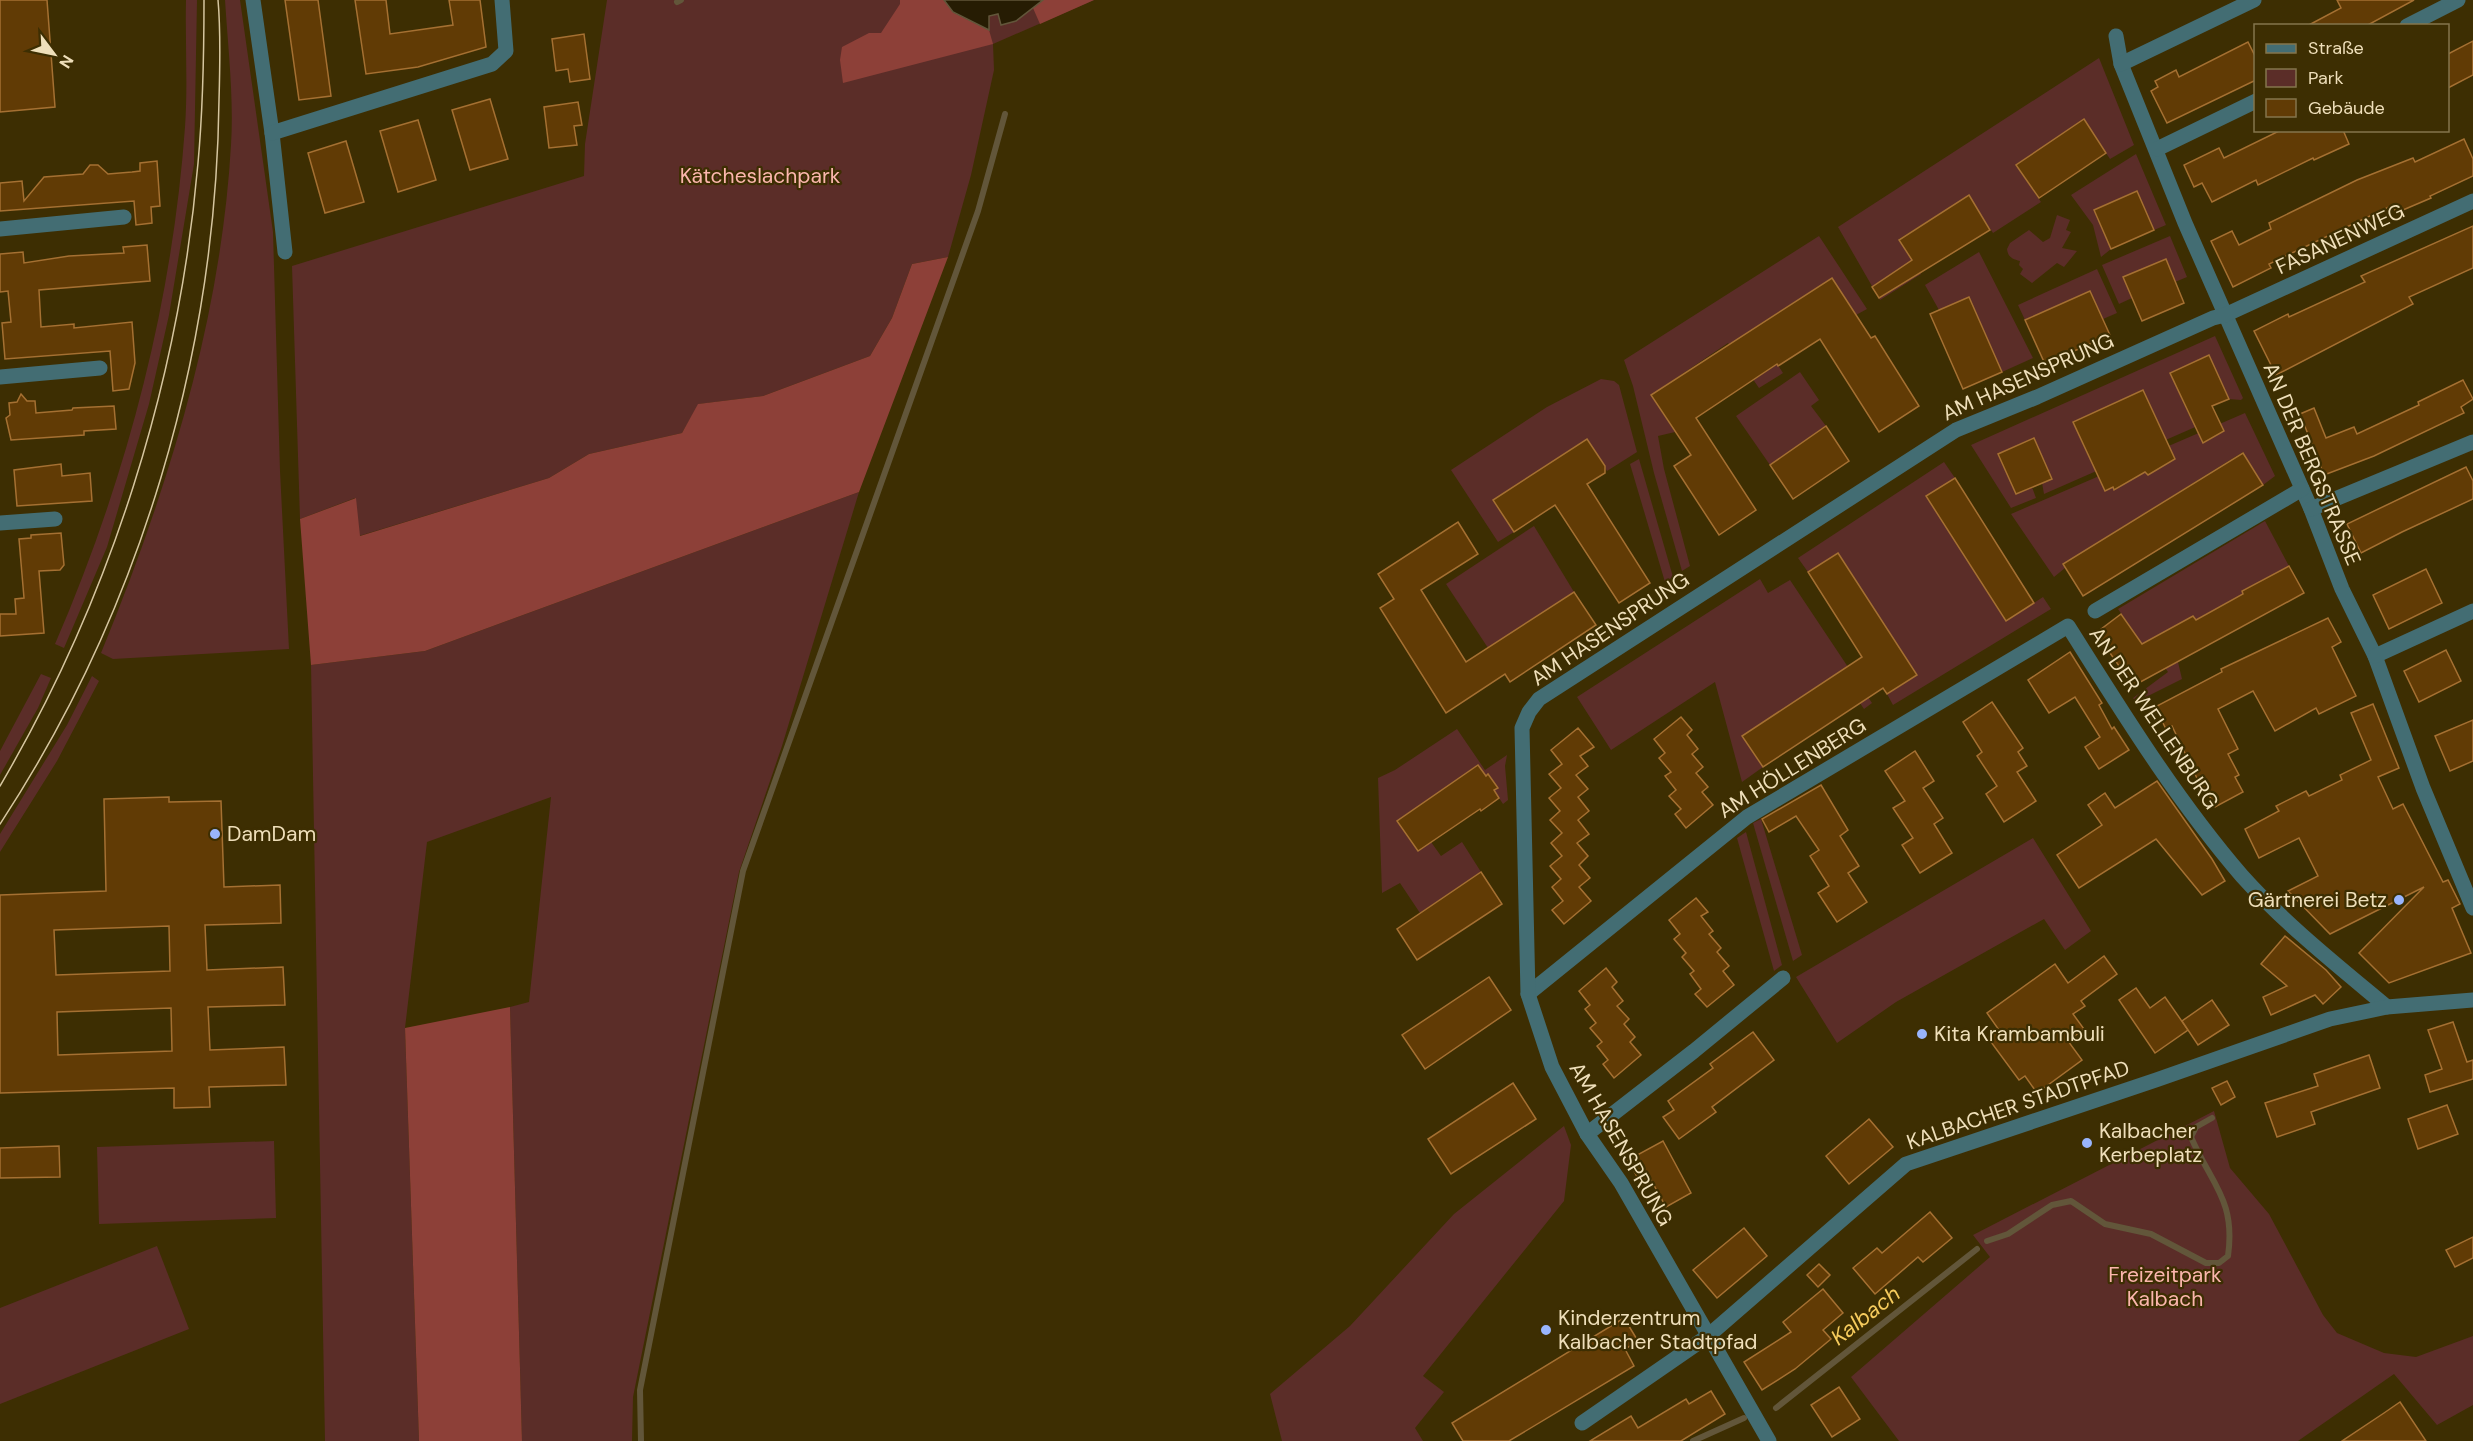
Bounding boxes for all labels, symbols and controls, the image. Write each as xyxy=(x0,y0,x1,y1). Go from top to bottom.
north arrow xyxy=(24,24,84,84)
legend xyxy=(2254,24,2449,132)
text: Straße xyxy=(2308,36,2364,60)
text: N xyxy=(54,51,78,72)
text: Park xyxy=(2308,66,2344,90)
text: Gebäude xyxy=(2308,96,2385,120)
park label: Kätcheslachpark xyxy=(680,162,841,190)
street label: FASANENWEG xyxy=(2271,197,2409,281)
street label: AM HASENSPRUNG xyxy=(1938,327,2118,427)
street label: AN DER BERGSTRASSE xyxy=(2257,358,2367,570)
street label: AM HASENSPRUNG xyxy=(1525,566,1695,692)
street label: AN DER WELLENBURG xyxy=(2083,621,2225,815)
street label: AM HÖLLENBERG xyxy=(1713,711,1871,825)
place label: DamDam xyxy=(227,820,316,848)
marker: DamDam xyxy=(208,827,222,841)
place label: Gärtnerei Betz xyxy=(2248,886,2387,914)
marker: Gärtnerei Betz xyxy=(2392,893,2406,907)
place label: Kita Krambambuli xyxy=(1934,1020,2105,1048)
marker: Kita Krambambuli xyxy=(1915,1027,1929,1041)
street label: KALBACHER STADTPFAD xyxy=(1903,1054,2133,1156)
street label: AM HASENSPRUNG xyxy=(1563,1057,1679,1231)
place label: Kalbacher Kerbeplatz xyxy=(2099,1117,2202,1169)
marker: Kalbacher Kerbeplatz xyxy=(2080,1136,2094,1150)
park label: Freizeitpark Kalbach xyxy=(2108,1261,2222,1313)
water label: Kalbach xyxy=(1825,1279,1906,1352)
place label: Kinderzentrum Kalbacher Stadtpfad xyxy=(1558,1304,1758,1356)
marker: Kinderzentrum Kalbacher Stadtpfad xyxy=(1539,1323,1553,1337)

